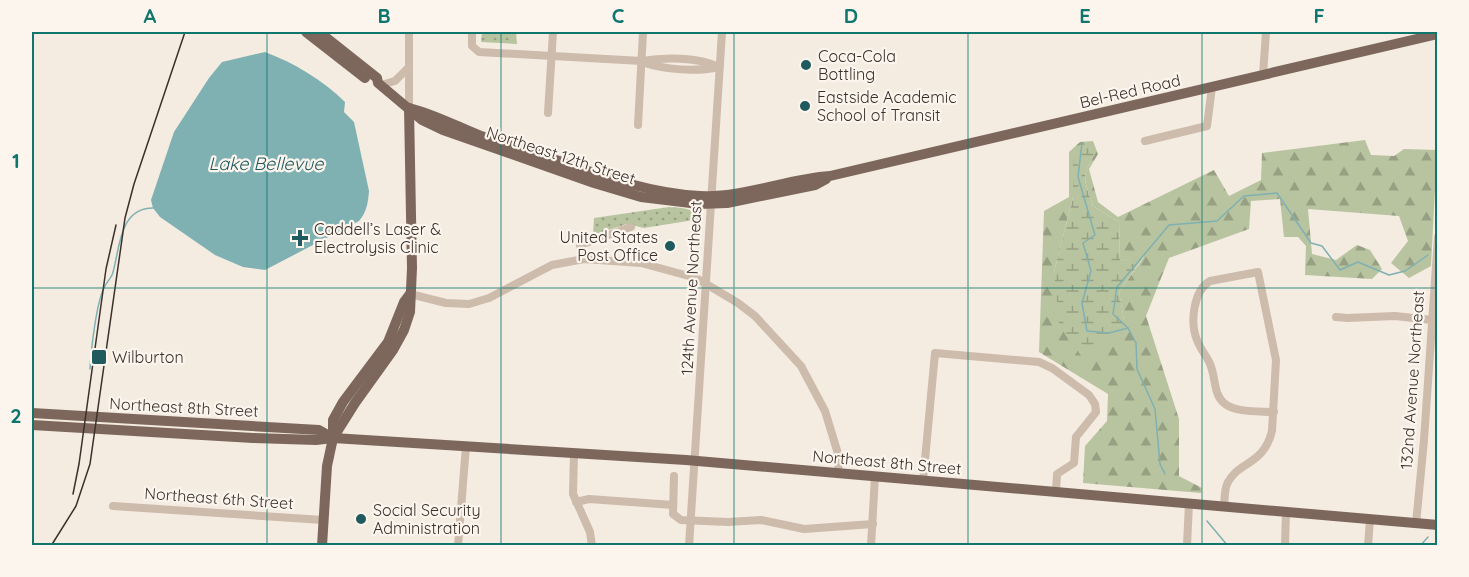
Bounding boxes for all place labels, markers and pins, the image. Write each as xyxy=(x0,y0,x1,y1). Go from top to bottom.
place label: Coca-Cola Bottling xyxy=(818,46,896,84)
marker: Coca-Cola Bottling xyxy=(799,58,813,72)
place label: Eastside Academic School of Transit xyxy=(817,87,956,125)
marker: Eastside Academic School of Transit xyxy=(798,99,812,113)
place label: Caddell’s Laser & Electrolysis Clinic xyxy=(314,219,441,257)
place label: United States Post Office xyxy=(559,227,658,265)
marker: Caddell’s Laser & Electrolysis Clinic xyxy=(291,229,309,247)
marker: United States Post Office xyxy=(663,239,677,253)
place label: Wilburton xyxy=(112,347,184,367)
marker: Wilburton xyxy=(90,348,108,366)
place label: Social Security Administration xyxy=(373,500,481,538)
marker: Social Security Administration xyxy=(354,512,368,526)

